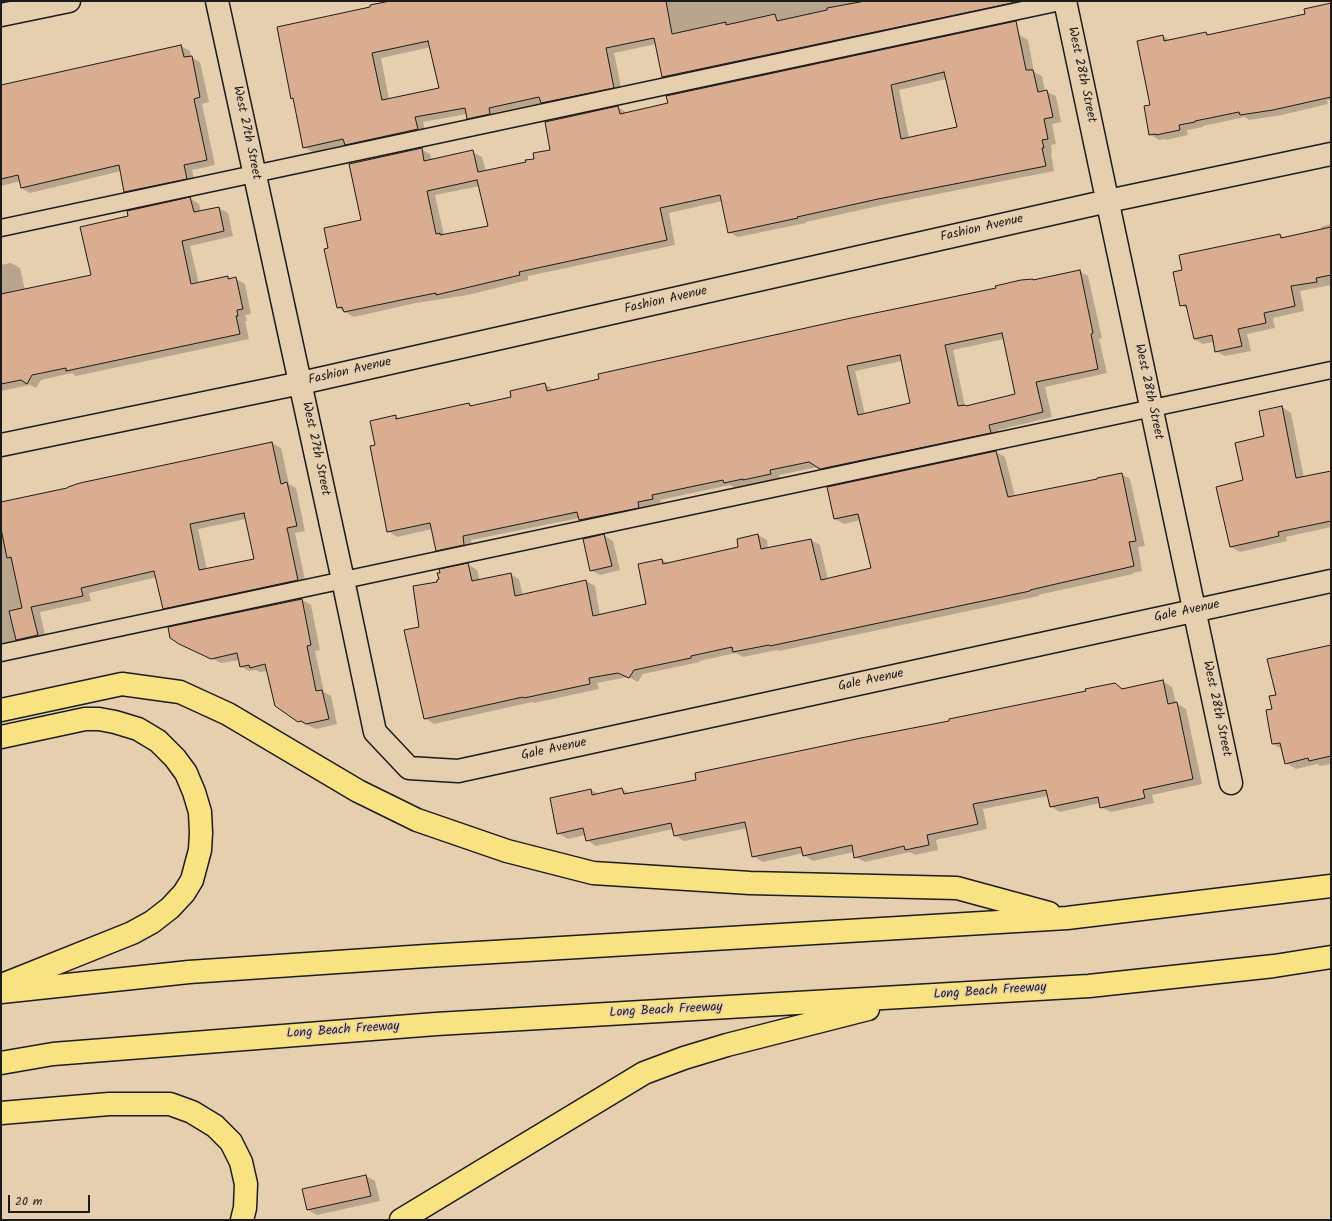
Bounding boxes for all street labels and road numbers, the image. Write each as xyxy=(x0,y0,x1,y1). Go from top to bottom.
street label: West 28th Street xyxy=(1063,26,1099,124)
street label: West 27th Street xyxy=(228,85,264,181)
street label: Fashion Avenue xyxy=(939,212,1025,246)
street label: Fashion Avenue xyxy=(623,284,709,318)
street label: West 28th Street xyxy=(1130,343,1166,441)
street label: Fashion Avenue xyxy=(307,355,393,389)
street label: West 27th Street xyxy=(297,401,333,497)
street label: Gale Avenue xyxy=(1153,597,1221,627)
street label: West 28th Street xyxy=(1198,660,1234,758)
street label: Gale Avenue xyxy=(837,666,905,696)
street label: Gale Avenue xyxy=(520,735,588,765)
street label: Long Beach Freeway xyxy=(933,980,1047,1004)
street label: Long Beach Freeway xyxy=(609,1000,723,1022)
street label: Long Beach Freeway xyxy=(286,1019,400,1043)

